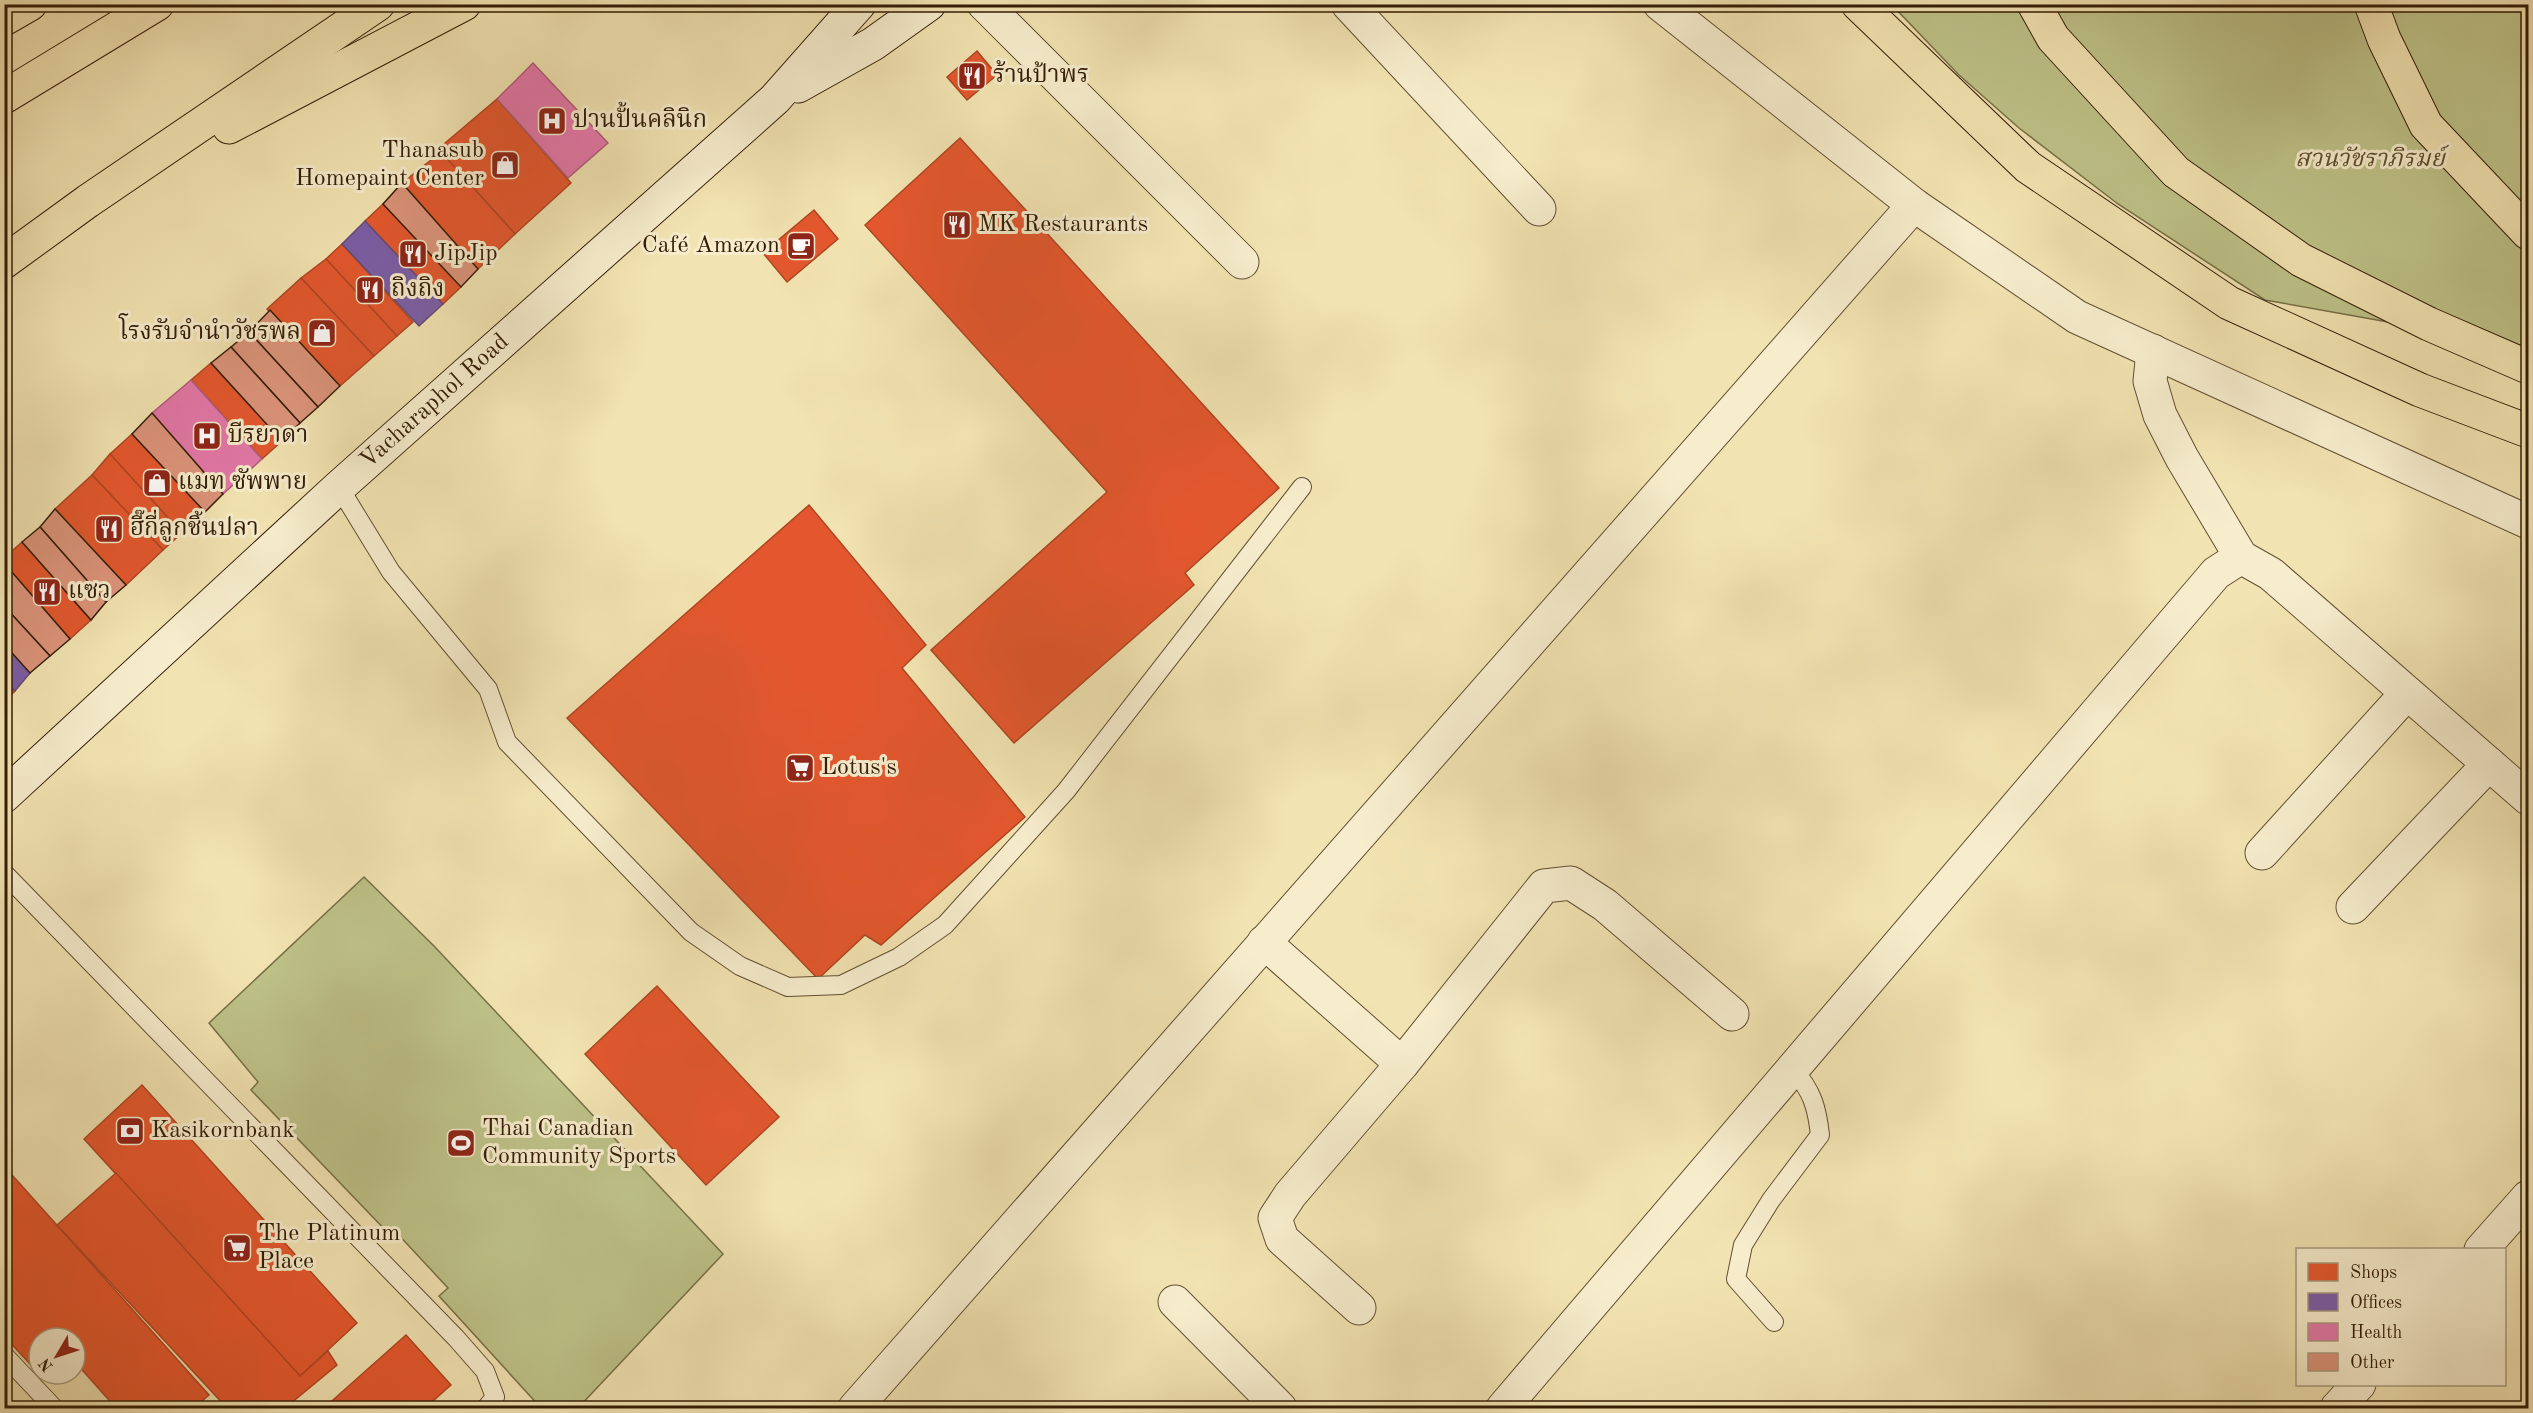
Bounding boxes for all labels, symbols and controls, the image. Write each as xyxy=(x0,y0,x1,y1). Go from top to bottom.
restaurant icon: ร้านป้าพร xyxy=(956,60,988,92)
place label: ร้านป้าพร xyxy=(993,60,1089,88)
place label: ปานปั้นคลินิก xyxy=(573,101,707,133)
hospital icon: ปานปั้นคลินิก xyxy=(536,105,568,137)
place label: Thanasub Homepaint Center xyxy=(295,139,484,191)
park label: สวนวัชราภิรมย์ xyxy=(2295,144,2450,172)
shop icon: Thanasub Homepaint Center xyxy=(489,149,521,181)
restaurant icon: MK Restaurants xyxy=(941,209,973,241)
place label: MK Restaurants xyxy=(978,213,1148,237)
cafe icon: Café Amazon xyxy=(785,230,817,262)
place label: Café Amazon xyxy=(642,234,780,258)
restaurant icon: JipJip xyxy=(397,238,429,270)
place label: JipJip xyxy=(434,242,498,266)
restaurant icon: ถิงถิง xyxy=(354,274,386,306)
place label: ถิงถิง xyxy=(391,276,444,302)
place label: โรงรับจำนำวัชรพล xyxy=(118,313,301,345)
shop icon: โรงรับจำนำวัชรพล xyxy=(306,317,338,349)
street label: Vacharaphol Road xyxy=(356,330,514,474)
hospital icon: บีรยาดา xyxy=(191,420,223,452)
place label: บีรยาดา xyxy=(228,421,308,448)
shop icon: แมท ซัพพาย xyxy=(141,467,173,499)
place label: แมท ซัพพาย xyxy=(178,468,307,495)
place label: ฮี๊กี่ลูกชิ้นปลา xyxy=(130,509,259,542)
restaurant icon: ฮี๊กี่ลูกชิ้นปลา xyxy=(93,513,125,545)
restaurant icon: แซว xyxy=(31,576,63,608)
place label: แซว xyxy=(68,580,111,604)
supermarket icon: Lotus's xyxy=(784,752,816,784)
place label: Lotus's xyxy=(821,756,897,780)
bank icon: Kasikornbank xyxy=(114,1115,146,1147)
place label: Thai Canadian Community Sports xyxy=(482,1117,676,1169)
place label: Kasikornbank xyxy=(151,1119,295,1143)
sports icon: Thai Canadian Community Sports xyxy=(445,1127,477,1159)
place label: The Platinum Place xyxy=(258,1222,400,1274)
supermarket icon: The Platinum Place xyxy=(221,1232,253,1264)
legend xyxy=(2296,1248,2506,1386)
text: Shops xyxy=(2350,1264,2397,1282)
text: Offices xyxy=(2350,1294,2402,1312)
text: Health xyxy=(2350,1324,2403,1342)
north arrow xyxy=(27,1326,87,1386)
text: N xyxy=(36,1354,57,1374)
text: Other xyxy=(2350,1354,2395,1372)

